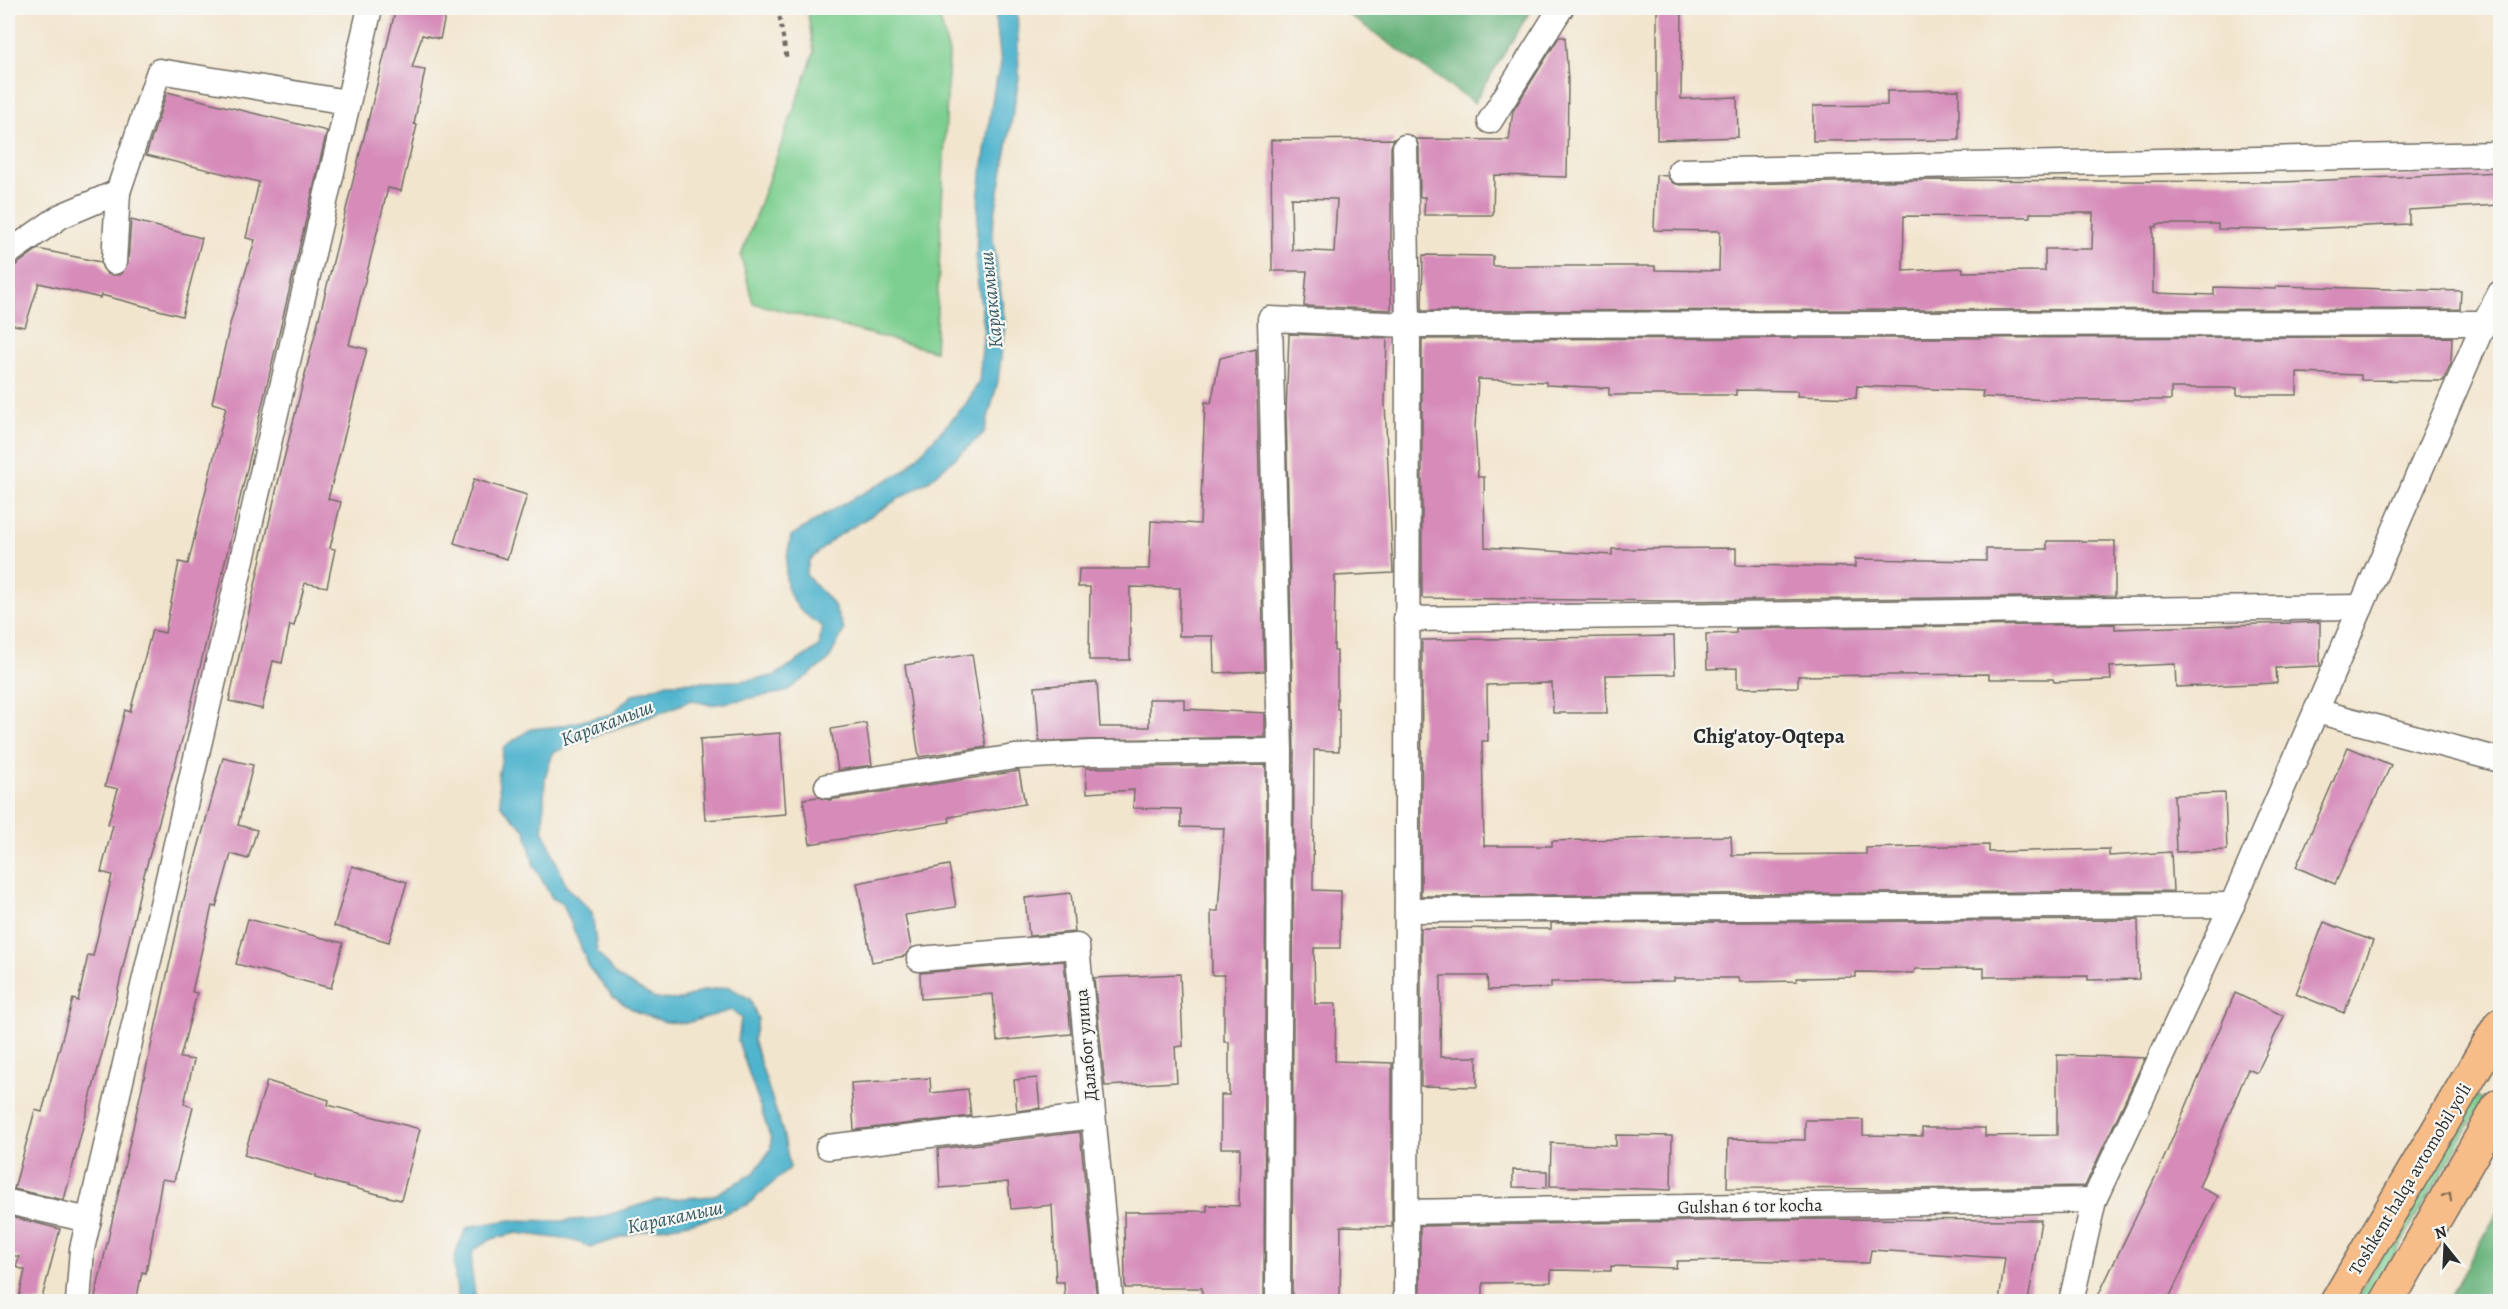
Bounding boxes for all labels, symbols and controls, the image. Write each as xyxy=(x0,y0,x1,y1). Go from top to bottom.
water label: Каракамыш xyxy=(972,250,1010,350)
water label: Каракамыш xyxy=(557,693,658,753)
district label: Chig'atoy-Oqtepa xyxy=(1693,722,1846,750)
street label: Далабог улица xyxy=(1069,987,1103,1102)
street label: Toshkent halqa avtomobil yo'li xyxy=(2343,1079,2477,1279)
one-way arrow xyxy=(2441,1192,2452,1202)
street label: Gulshan 6 tor kocha xyxy=(1677,1193,1823,1219)
water label: Каракамыш xyxy=(624,1194,726,1240)
north arrow xyxy=(2415,1216,2475,1276)
text: N xyxy=(2432,1220,2450,1245)

